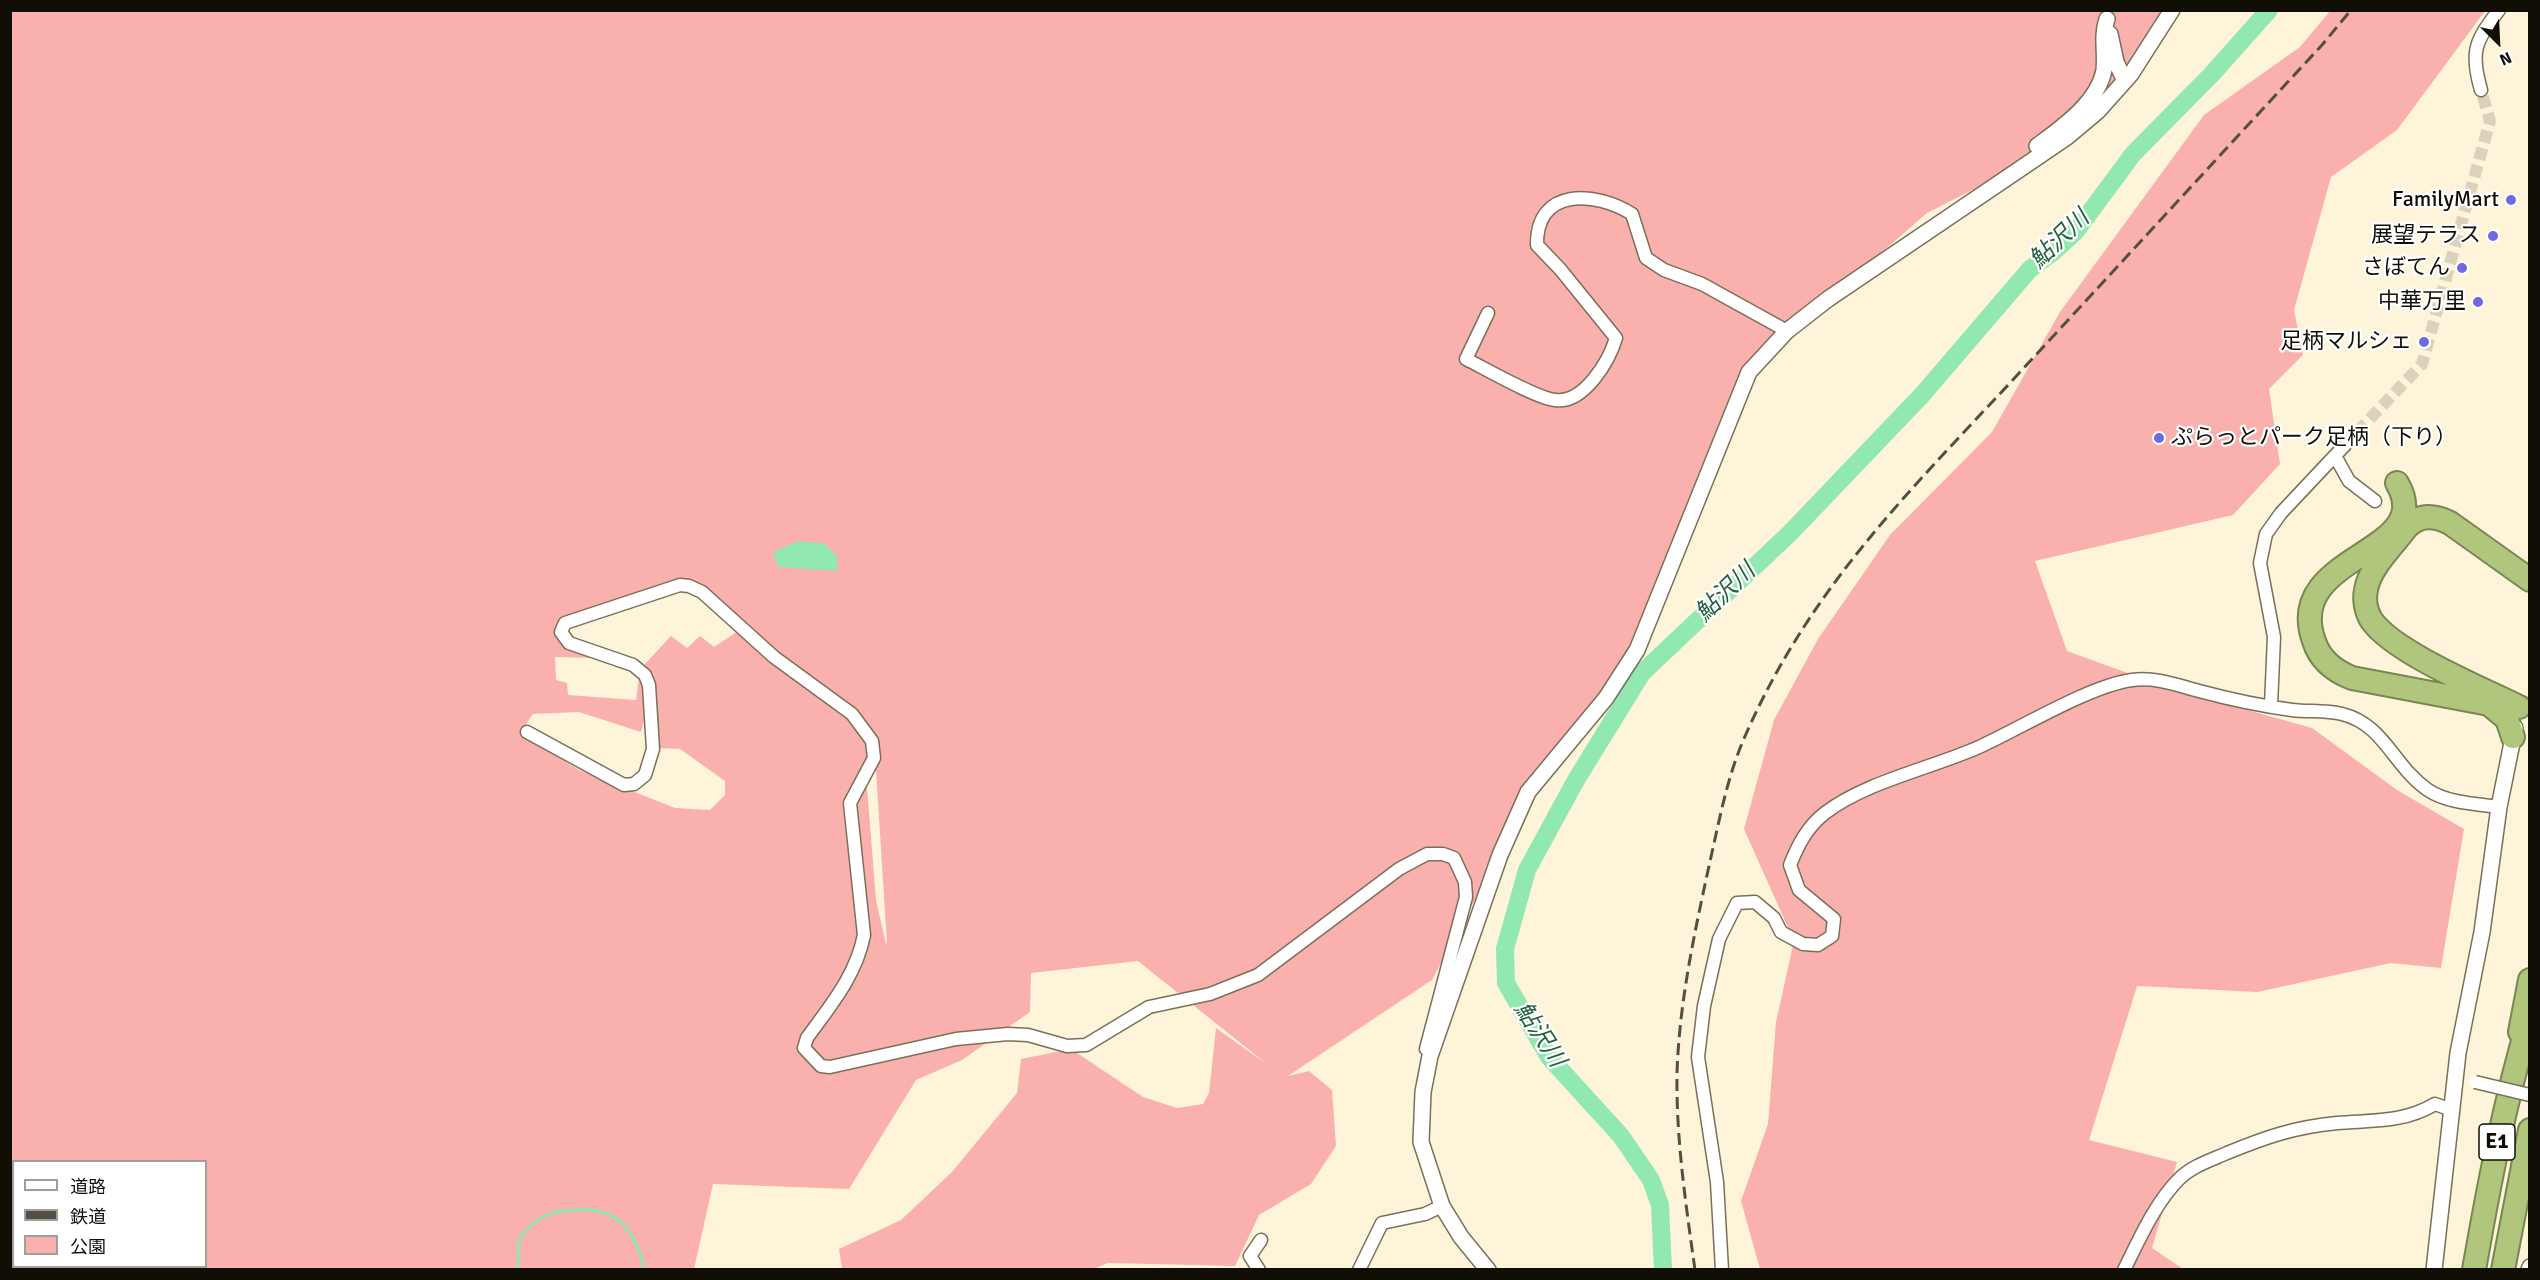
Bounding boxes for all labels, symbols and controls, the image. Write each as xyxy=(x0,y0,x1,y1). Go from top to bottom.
north arrow xyxy=(2468,12,2528,72)
text: N xyxy=(2496,47,2514,70)
place label: FamilyMart xyxy=(2392,187,2499,213)
marker: FamilyMart xyxy=(2504,193,2518,207)
water label: 鮎沢川 xyxy=(2024,205,2096,275)
place label: 展望テラス xyxy=(2371,223,2481,249)
marker: 展望テラス xyxy=(2486,229,2500,243)
place label: さぼてん xyxy=(2362,255,2450,281)
marker: さぼてん xyxy=(2455,261,2469,275)
place label: 中華万里 xyxy=(2378,289,2466,315)
marker: 中華万里 xyxy=(2471,295,2485,309)
place label: 足柄マルシェ xyxy=(2280,329,2412,355)
marker: 足柄マルシェ xyxy=(2417,335,2431,349)
place label: ぷらっとパーク足柄（下り） xyxy=(2171,425,2457,451)
marker: ぷらっとパーク足柄（下り） xyxy=(2152,431,2166,445)
water label: 鮎沢川 xyxy=(1690,558,1762,628)
water label: 鮎沢川 xyxy=(1507,997,1571,1073)
road number: E1 xyxy=(2479,1124,2515,1160)
legend xyxy=(12,1160,207,1268)
text: 道路 xyxy=(70,1176,106,1198)
text: 鉄道 xyxy=(70,1206,106,1228)
text: 公園 xyxy=(70,1236,106,1258)

